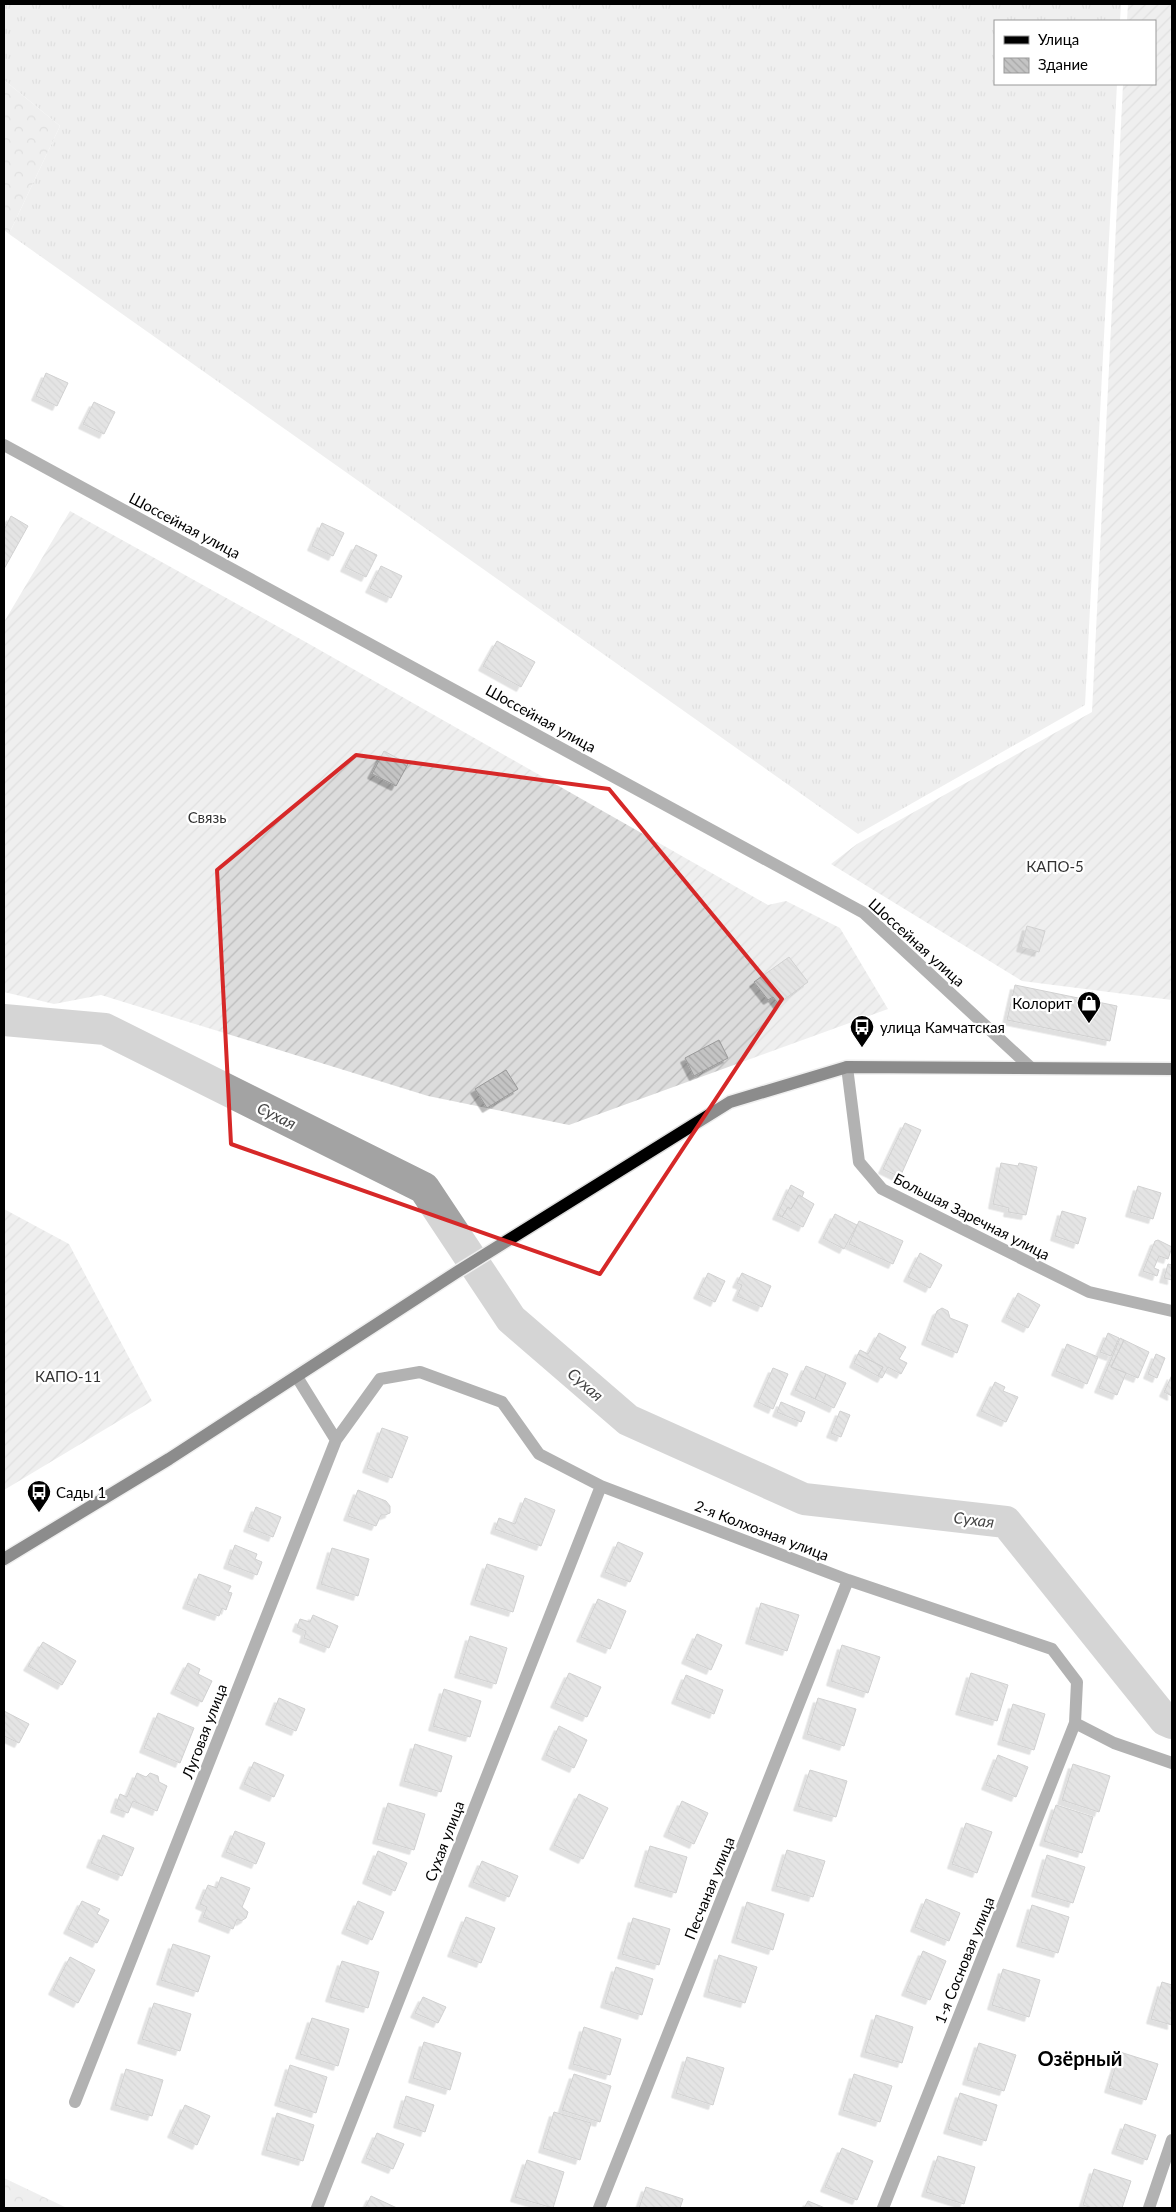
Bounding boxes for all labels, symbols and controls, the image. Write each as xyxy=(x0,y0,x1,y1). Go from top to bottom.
legend xyxy=(994,20,1156,85)
text: Улица xyxy=(1038,30,1079,48)
text: Здание xyxy=(1038,55,1088,73)
street label: Шоссейная улица xyxy=(126,488,244,562)
street label: Шоссейная улица xyxy=(483,680,599,756)
park label: Связь xyxy=(188,808,226,826)
park label: КАПО-5 xyxy=(1026,857,1084,875)
street label: Шоссейная улица xyxy=(865,894,969,990)
shop icon: Колорит xyxy=(1076,990,1102,1024)
place label: Колорит xyxy=(1012,994,1072,1012)
bus stop icon: улица Камчатская xyxy=(849,1014,875,1048)
place label: улица Камчатская xyxy=(880,1018,1005,1036)
water label: Сухая xyxy=(255,1098,299,1132)
street label: Большая Заречная улица xyxy=(891,1169,1053,1263)
water label: Сухая xyxy=(564,1363,608,1405)
park label: КАПО-11 xyxy=(35,1367,101,1385)
bus stop icon: Сады 1 xyxy=(26,1479,52,1513)
place label: Сады 1 xyxy=(56,1483,106,1501)
street label: 2-я Колхозная улица xyxy=(692,1496,832,1564)
water label: Сухая xyxy=(953,1507,995,1531)
street label: Луговая улица xyxy=(177,1681,230,1782)
street label: Сухая улица xyxy=(420,1798,468,1884)
street label: Песчаная улица xyxy=(680,1834,738,1942)
street label: 1-я Сосновая улица xyxy=(930,1894,998,2026)
district label: Озёрный xyxy=(1038,2046,1122,2070)

